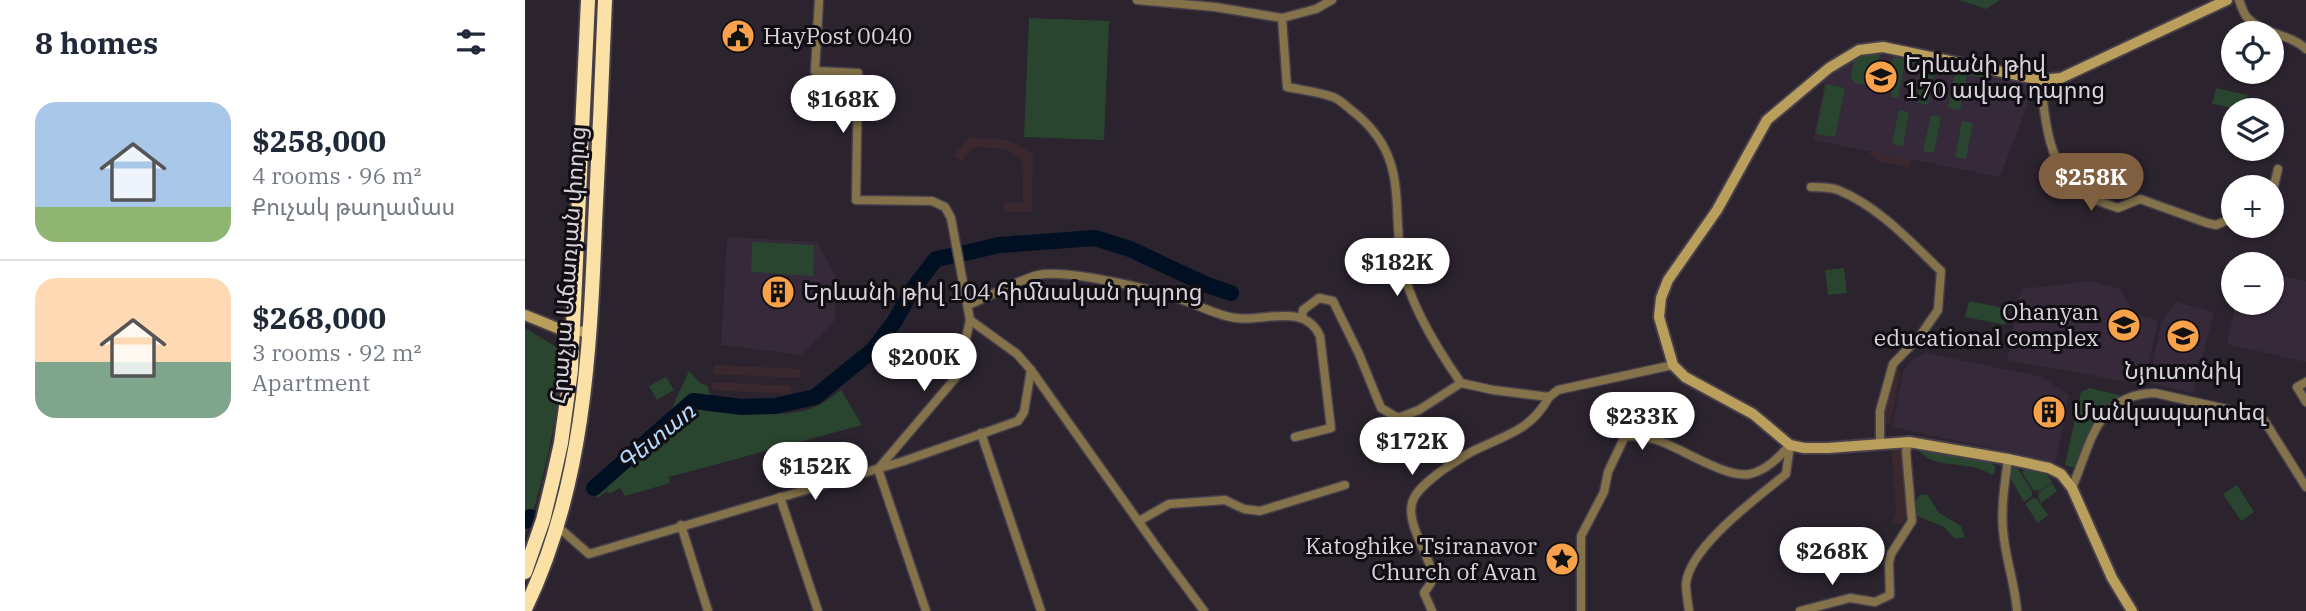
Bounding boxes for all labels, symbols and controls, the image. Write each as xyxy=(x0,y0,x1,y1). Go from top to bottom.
public building icon: HayPost 0040 xyxy=(719,17,757,55)
place label: HayPost 0040 xyxy=(763,20,912,50)
map controls xyxy=(2221,21,2284,315)
button: locate xyxy=(2221,21,2284,84)
text: 8 homes xyxy=(35,23,158,62)
icon: filters xyxy=(452,23,490,61)
place label: Երևանի թիվ 170 ավագ դպրոց xyxy=(1905,48,2105,104)
school or university icon: Երևանի թիվ 170 ավագ դպրոց xyxy=(1862,58,1900,96)
pin: $168K xyxy=(794,76,892,135)
text: $168K xyxy=(807,83,879,113)
button: layers xyxy=(2221,98,2284,161)
text: $258,000 xyxy=(252,121,386,160)
street label: Հրաչյա Աճառյան փողոց xyxy=(542,125,592,405)
icon: home xyxy=(91,130,175,214)
pin: $258K xyxy=(2042,154,2140,213)
text: 4 rooms · 96 m² xyxy=(252,160,422,190)
text: $258K xyxy=(2055,161,2127,191)
button: + xyxy=(2221,175,2284,238)
text: Քուչակ թաղամաս xyxy=(252,191,455,221)
pin: $182K xyxy=(1348,238,1446,298)
text: $182K xyxy=(1361,246,1433,276)
button: − xyxy=(2221,252,2284,315)
building icon: Երևանի թիվ 104 հիմնական դպրոց xyxy=(759,273,797,311)
place label: Երևանի թիվ 104 հիմնական դպրոց xyxy=(803,276,1203,306)
place label: Ohanyan educational complex xyxy=(1874,296,2099,352)
text: $268,000 xyxy=(252,298,386,337)
icon: home xyxy=(91,306,175,390)
school or university icon: Ohanyan educational complex xyxy=(2105,306,2143,344)
school or university icon: Նյուտոնիկ xyxy=(2164,317,2202,355)
pin: $200K xyxy=(875,334,973,393)
text: 3 rooms · 92 m² xyxy=(252,337,422,367)
text: $200K xyxy=(888,341,960,371)
place label: Նյուտոնիկ xyxy=(2124,355,2242,385)
text: Apartment xyxy=(252,367,370,397)
pin: $233K xyxy=(1593,392,1691,452)
building icon: Մանկապարտեզ xyxy=(2030,393,2068,431)
water label: Գետառ xyxy=(610,394,702,478)
place label: Մանկապարտեզ xyxy=(2073,396,2267,426)
text: $233K xyxy=(1606,400,1678,430)
pin: $172K xyxy=(1363,418,1461,477)
text: $172K xyxy=(1376,425,1448,455)
pin: $152K xyxy=(766,442,864,502)
text: $152K xyxy=(779,450,851,480)
pin: $268K xyxy=(1783,528,1881,587)
place label: Katoghike Tsiranavor Church of Avan xyxy=(1305,530,1537,586)
text: $268K xyxy=(1796,535,1868,565)
place icon: Katoghike Tsiranavor Church of Avan xyxy=(1543,540,1581,578)

